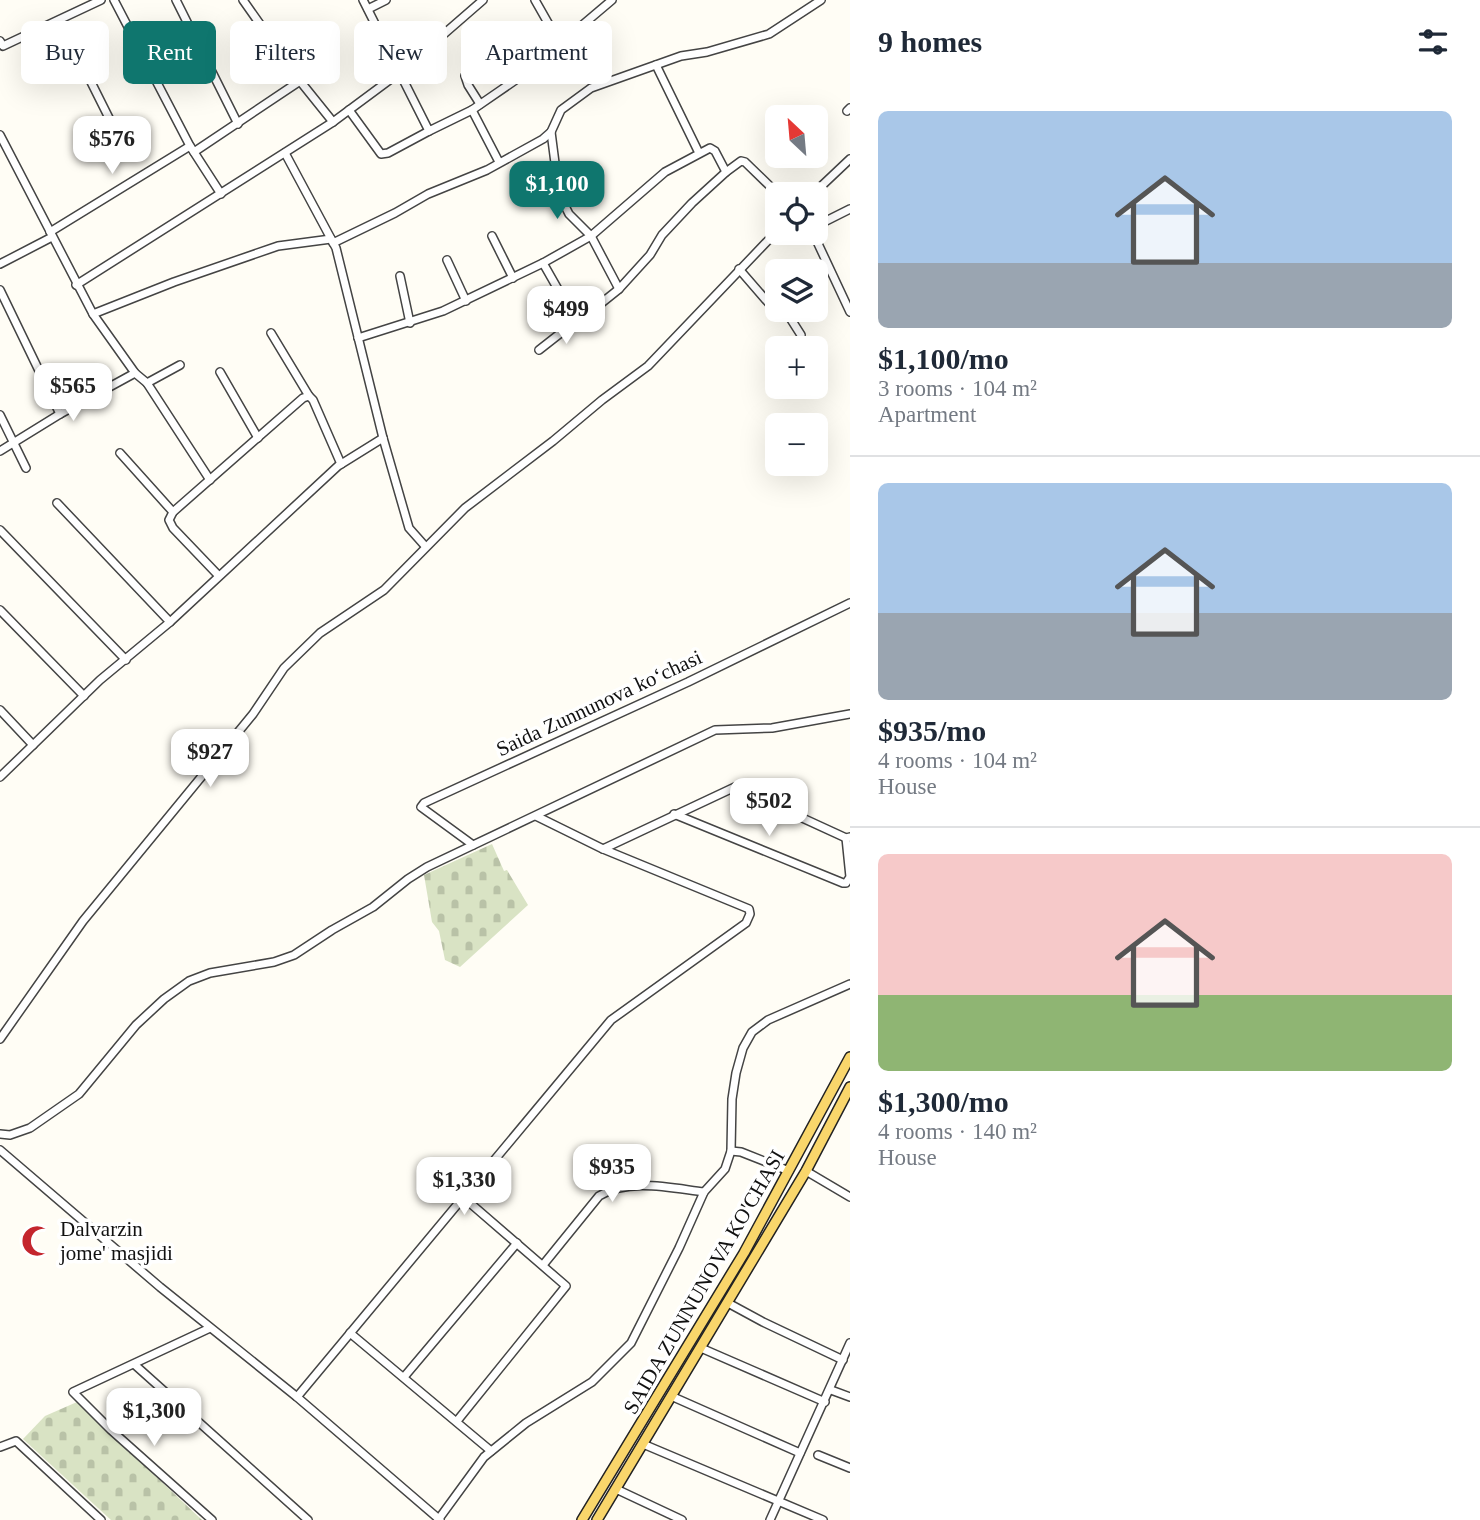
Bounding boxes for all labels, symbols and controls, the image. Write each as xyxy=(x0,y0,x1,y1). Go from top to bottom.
chip: Buy xyxy=(21,21,109,84)
chip: Rent xyxy=(123,21,216,84)
chip: Filters xyxy=(230,21,340,84)
chip: New xyxy=(354,21,447,84)
chip: Apartment xyxy=(461,21,612,84)
icon: filters xyxy=(1414,23,1452,61)
text: 9 homes xyxy=(878,25,982,58)
north arrow xyxy=(765,105,828,168)
map controls xyxy=(765,105,828,476)
pin: $576 xyxy=(71,116,153,176)
text: $576 xyxy=(89,126,135,151)
icon: home xyxy=(1102,157,1228,283)
pin: $1,100 xyxy=(500,162,614,221)
text: $1,100 xyxy=(525,171,589,196)
button: locate xyxy=(765,182,828,245)
button: layers xyxy=(765,259,828,322)
pin: $499 xyxy=(525,286,607,346)
text: $499 xyxy=(543,296,589,321)
button: + xyxy=(765,336,828,399)
text: $1,100/mo xyxy=(878,342,1009,375)
pin: $565 xyxy=(32,364,114,423)
text: $565 xyxy=(50,373,96,398)
text: 3 rooms · 104 m² xyxy=(878,376,1037,401)
text: Apartment xyxy=(878,402,976,427)
button: − xyxy=(765,413,828,476)
icon: home xyxy=(1102,529,1228,655)
street label: Saida Zunnunova koʻchasi xyxy=(492,645,706,761)
text: $935/mo xyxy=(878,714,986,747)
pin: $927 xyxy=(169,730,251,789)
text: $927 xyxy=(187,739,233,764)
text: 4 rooms · 104 m² xyxy=(878,748,1037,773)
text: House xyxy=(878,774,937,799)
pin: $502 xyxy=(728,778,810,838)
text: $502 xyxy=(746,788,792,813)
icon: home xyxy=(1102,900,1228,1026)
text: $1,300/mo xyxy=(878,1085,1009,1118)
text: 4 rooms · 140 m² xyxy=(878,1119,1037,1144)
pin: $935 xyxy=(571,1144,653,1204)
text: House xyxy=(878,1145,937,1170)
street label: SAIDA ZUNNUNOVA KO'CHASI xyxy=(618,1146,790,1418)
text: $935 xyxy=(589,1154,635,1179)
pin: $1,330 xyxy=(407,1158,521,1217)
text: $1,330 xyxy=(432,1167,496,1192)
place label: Dalvarzin jome' masjidi xyxy=(59,1217,173,1265)
mosque icon: Dalvarzin jome' masjidi xyxy=(20,1224,54,1258)
pin: $1,300 xyxy=(97,1388,211,1448)
text: $1,300 xyxy=(122,1398,186,1423)

